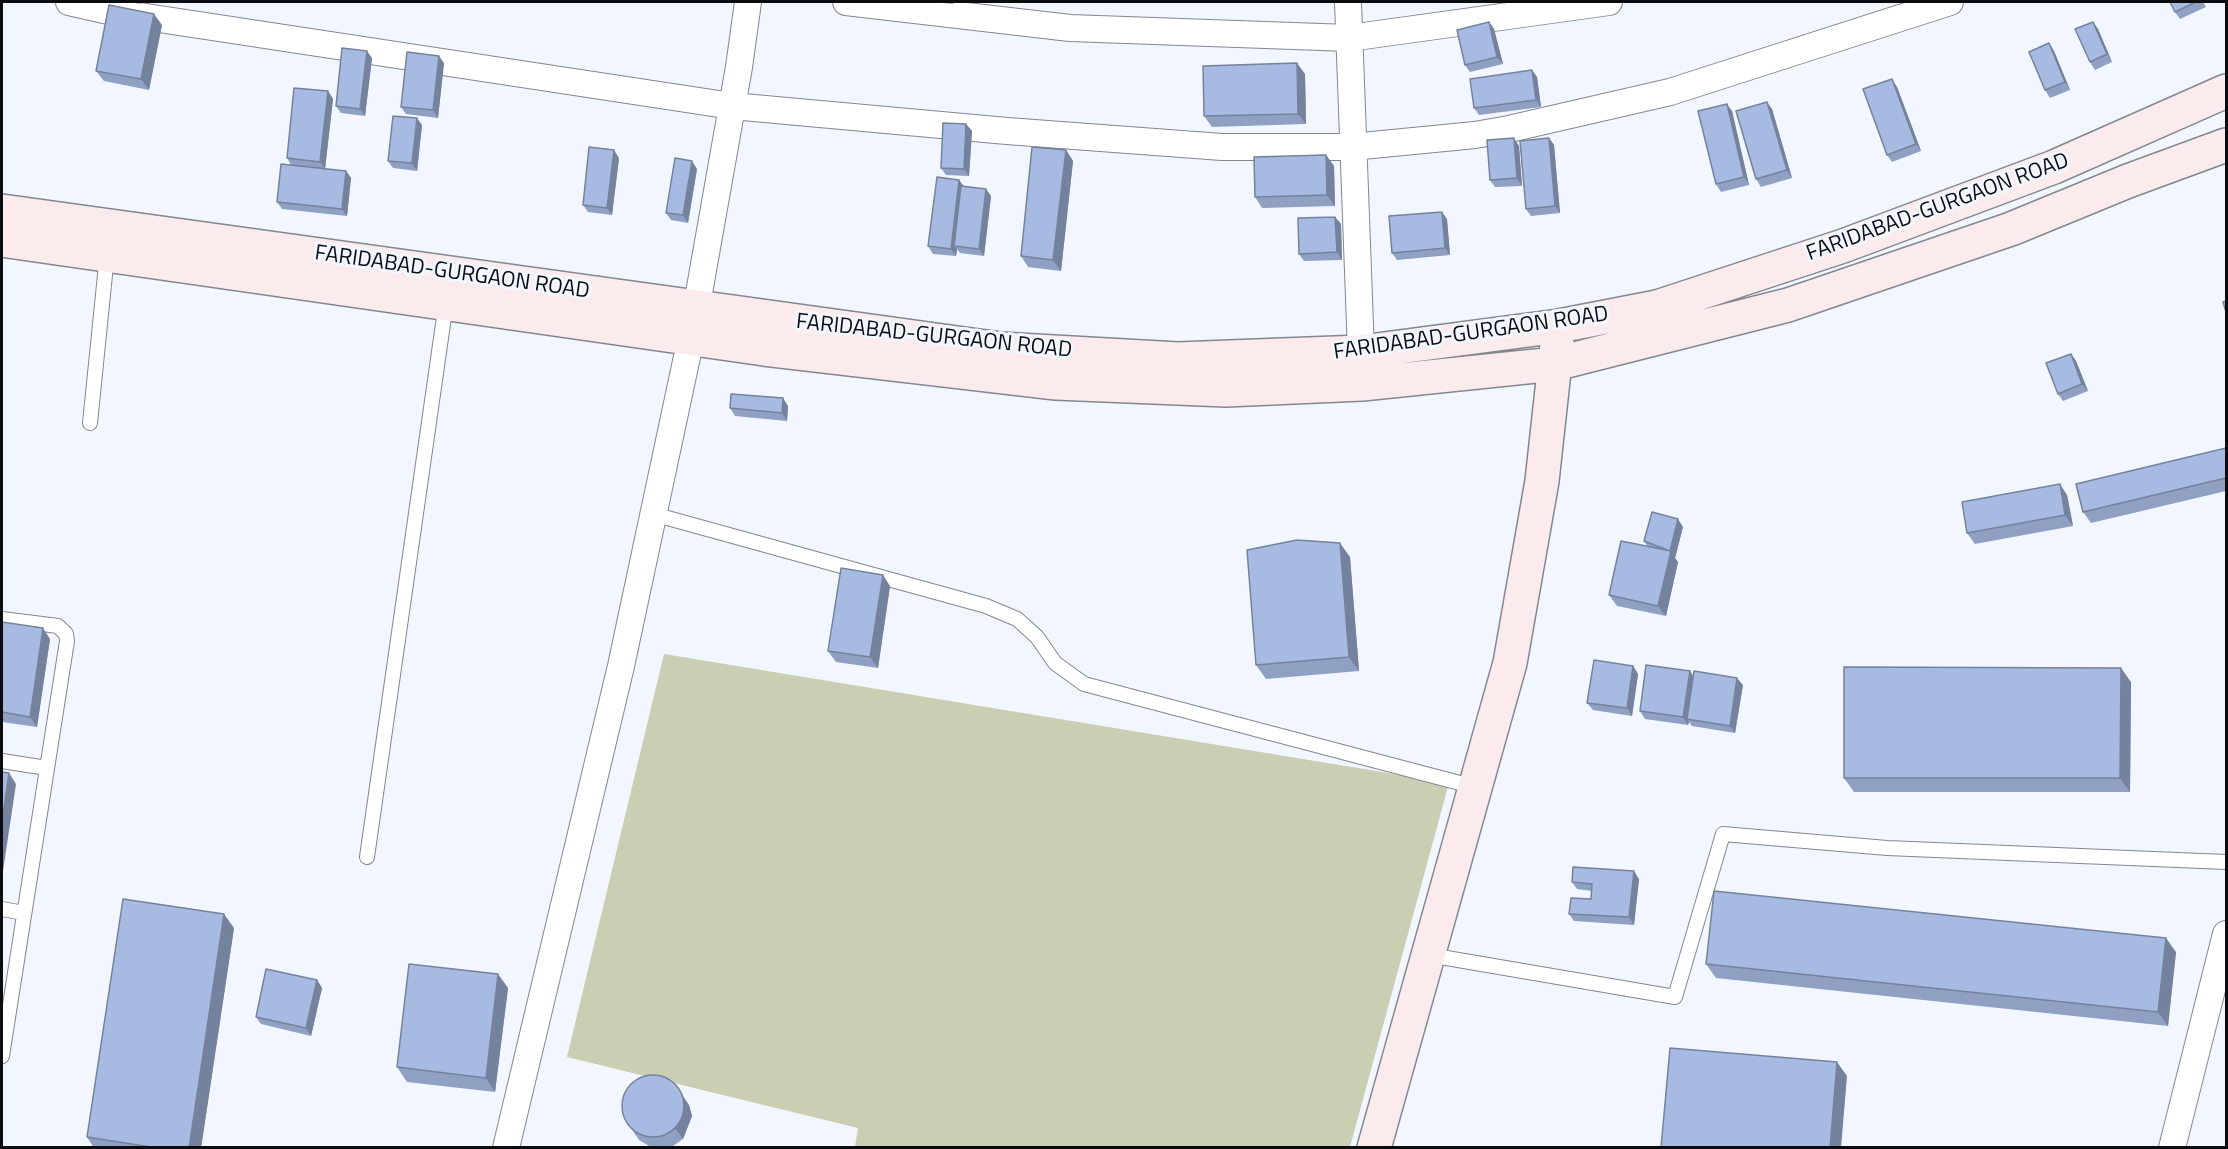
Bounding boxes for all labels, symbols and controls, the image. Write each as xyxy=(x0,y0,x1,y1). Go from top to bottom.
street label: FARIDABAD-GURGAON ROAD xyxy=(1803,148,2073,268)
street label: FARIDABAD-GURGAON ROAD xyxy=(313,241,591,305)
street label: FARIDABAD-GURGAON ROAD xyxy=(1332,302,1610,366)
street label: FARIDABAD-GURGAON ROAD xyxy=(795,309,1073,365)

